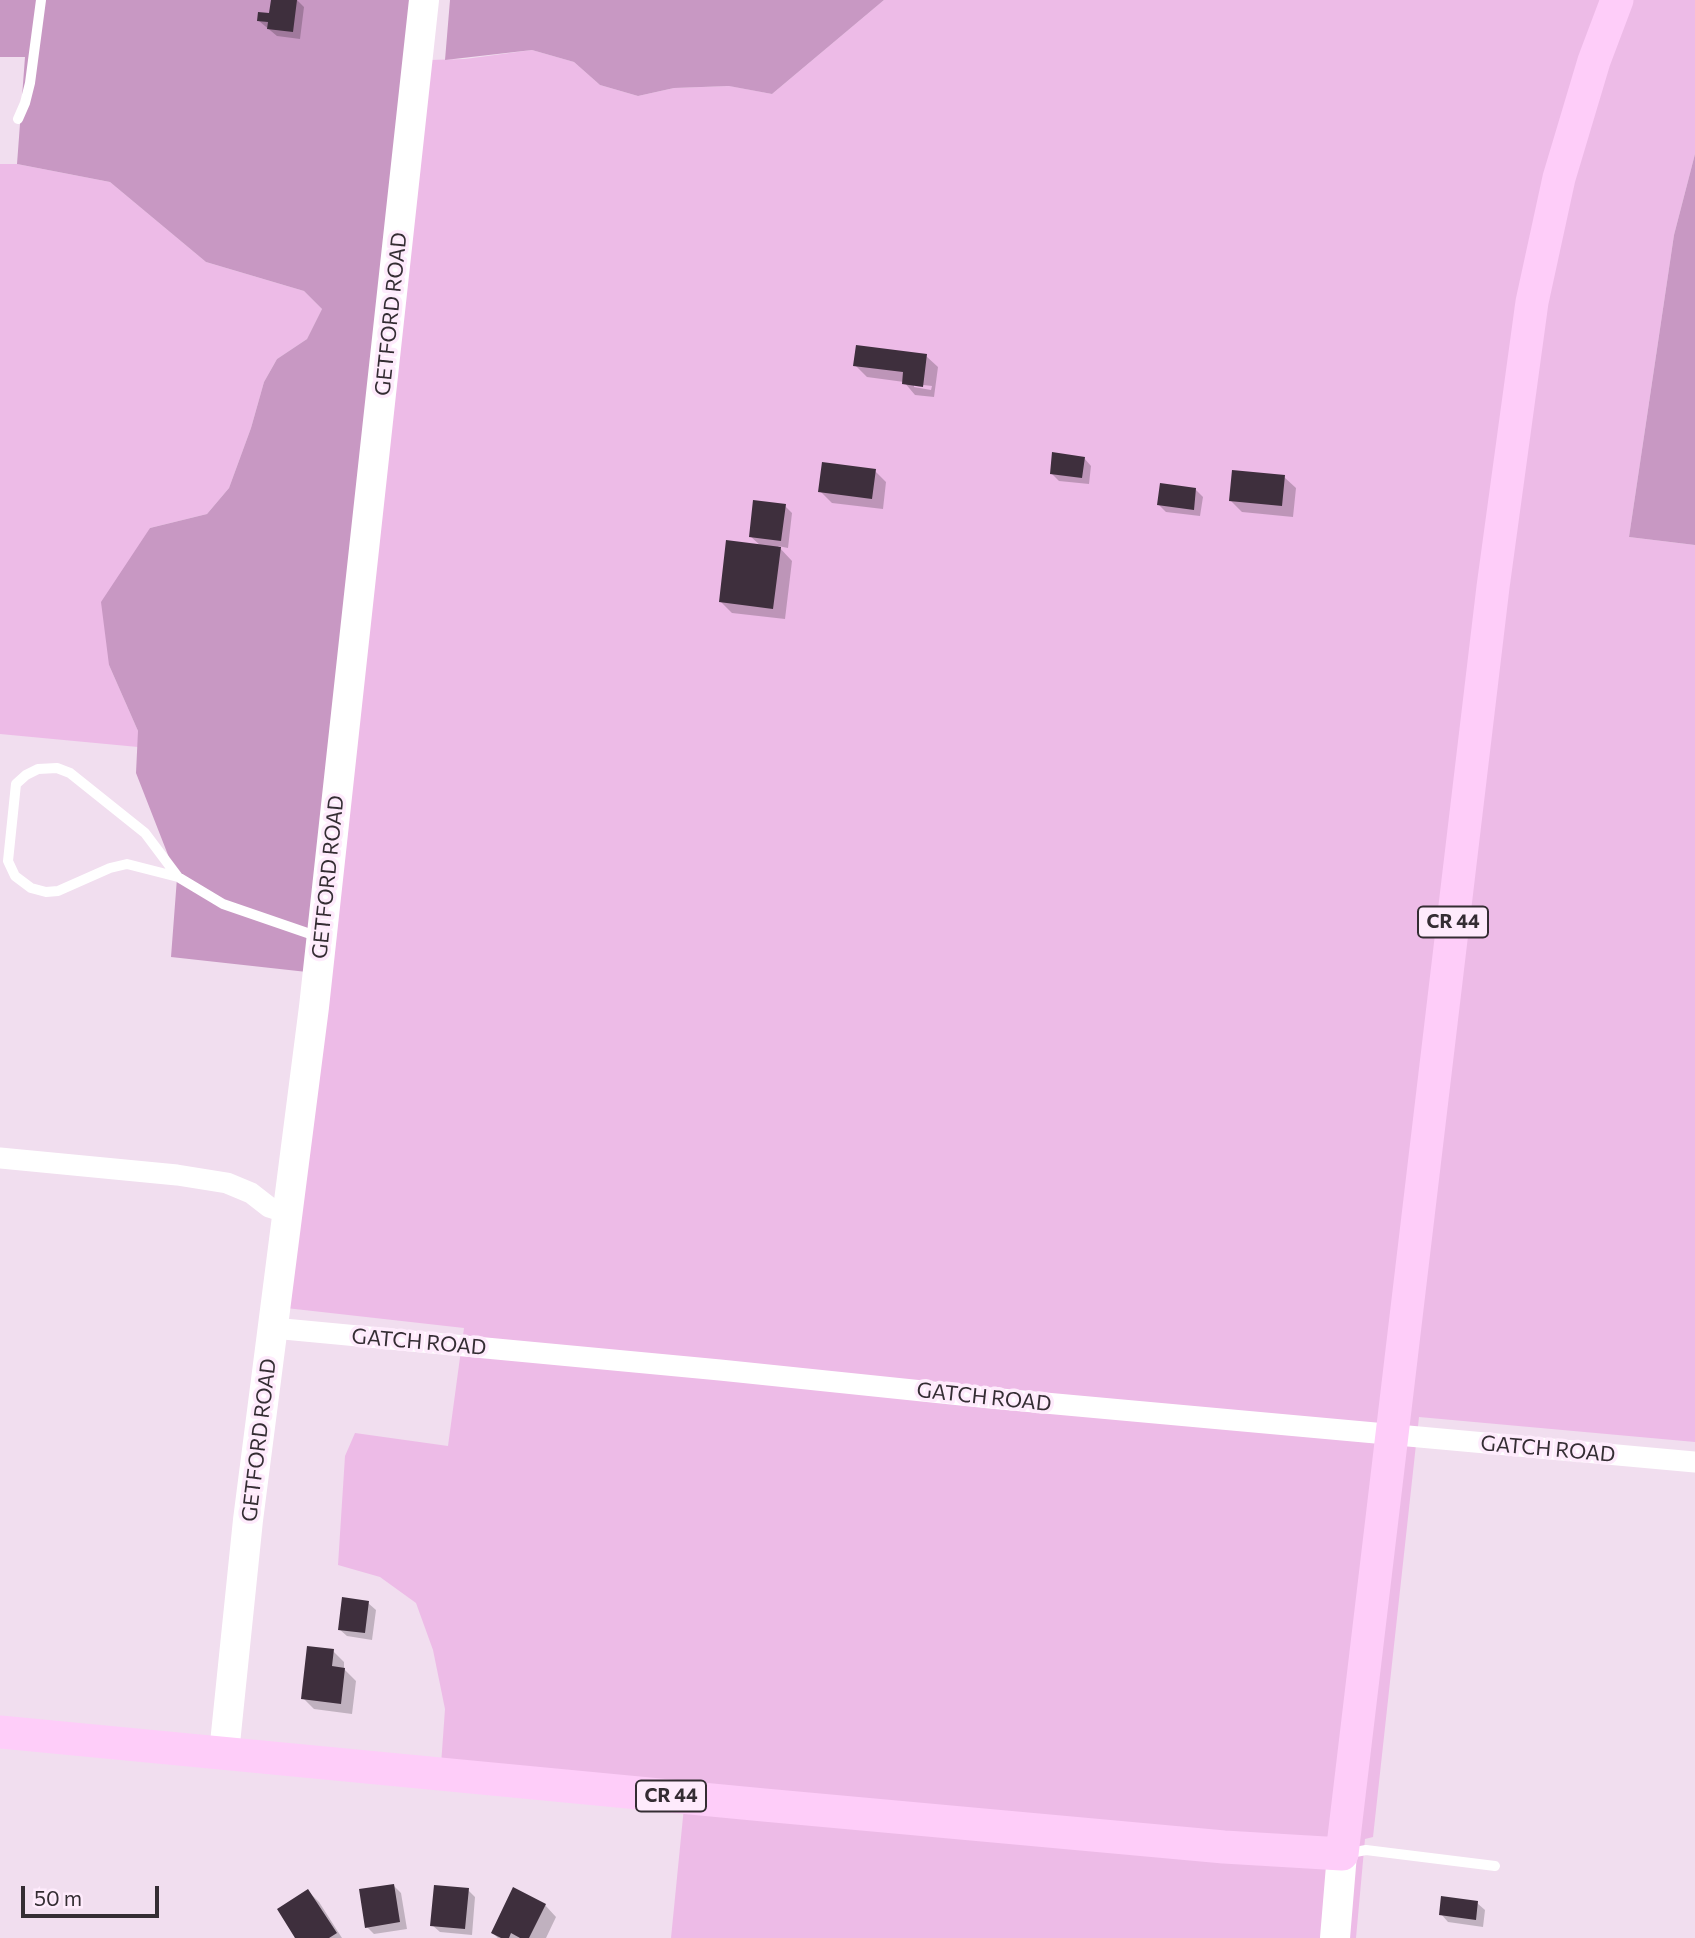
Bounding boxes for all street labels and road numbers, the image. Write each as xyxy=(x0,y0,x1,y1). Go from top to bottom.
street label: GETFORD ROAD xyxy=(370,231,412,397)
street label: GETFORD ROAD xyxy=(307,794,349,960)
road number: CR 44 xyxy=(1418,906,1488,938)
street label: GATCH ROAD xyxy=(351,1324,487,1360)
street label: GETFORD ROAD xyxy=(236,1357,282,1523)
street label: GATCH ROAD xyxy=(915,1377,1053,1417)
street label: GATCH ROAD xyxy=(1480,1431,1616,1467)
road number: CR 44 xyxy=(636,1780,706,1812)

